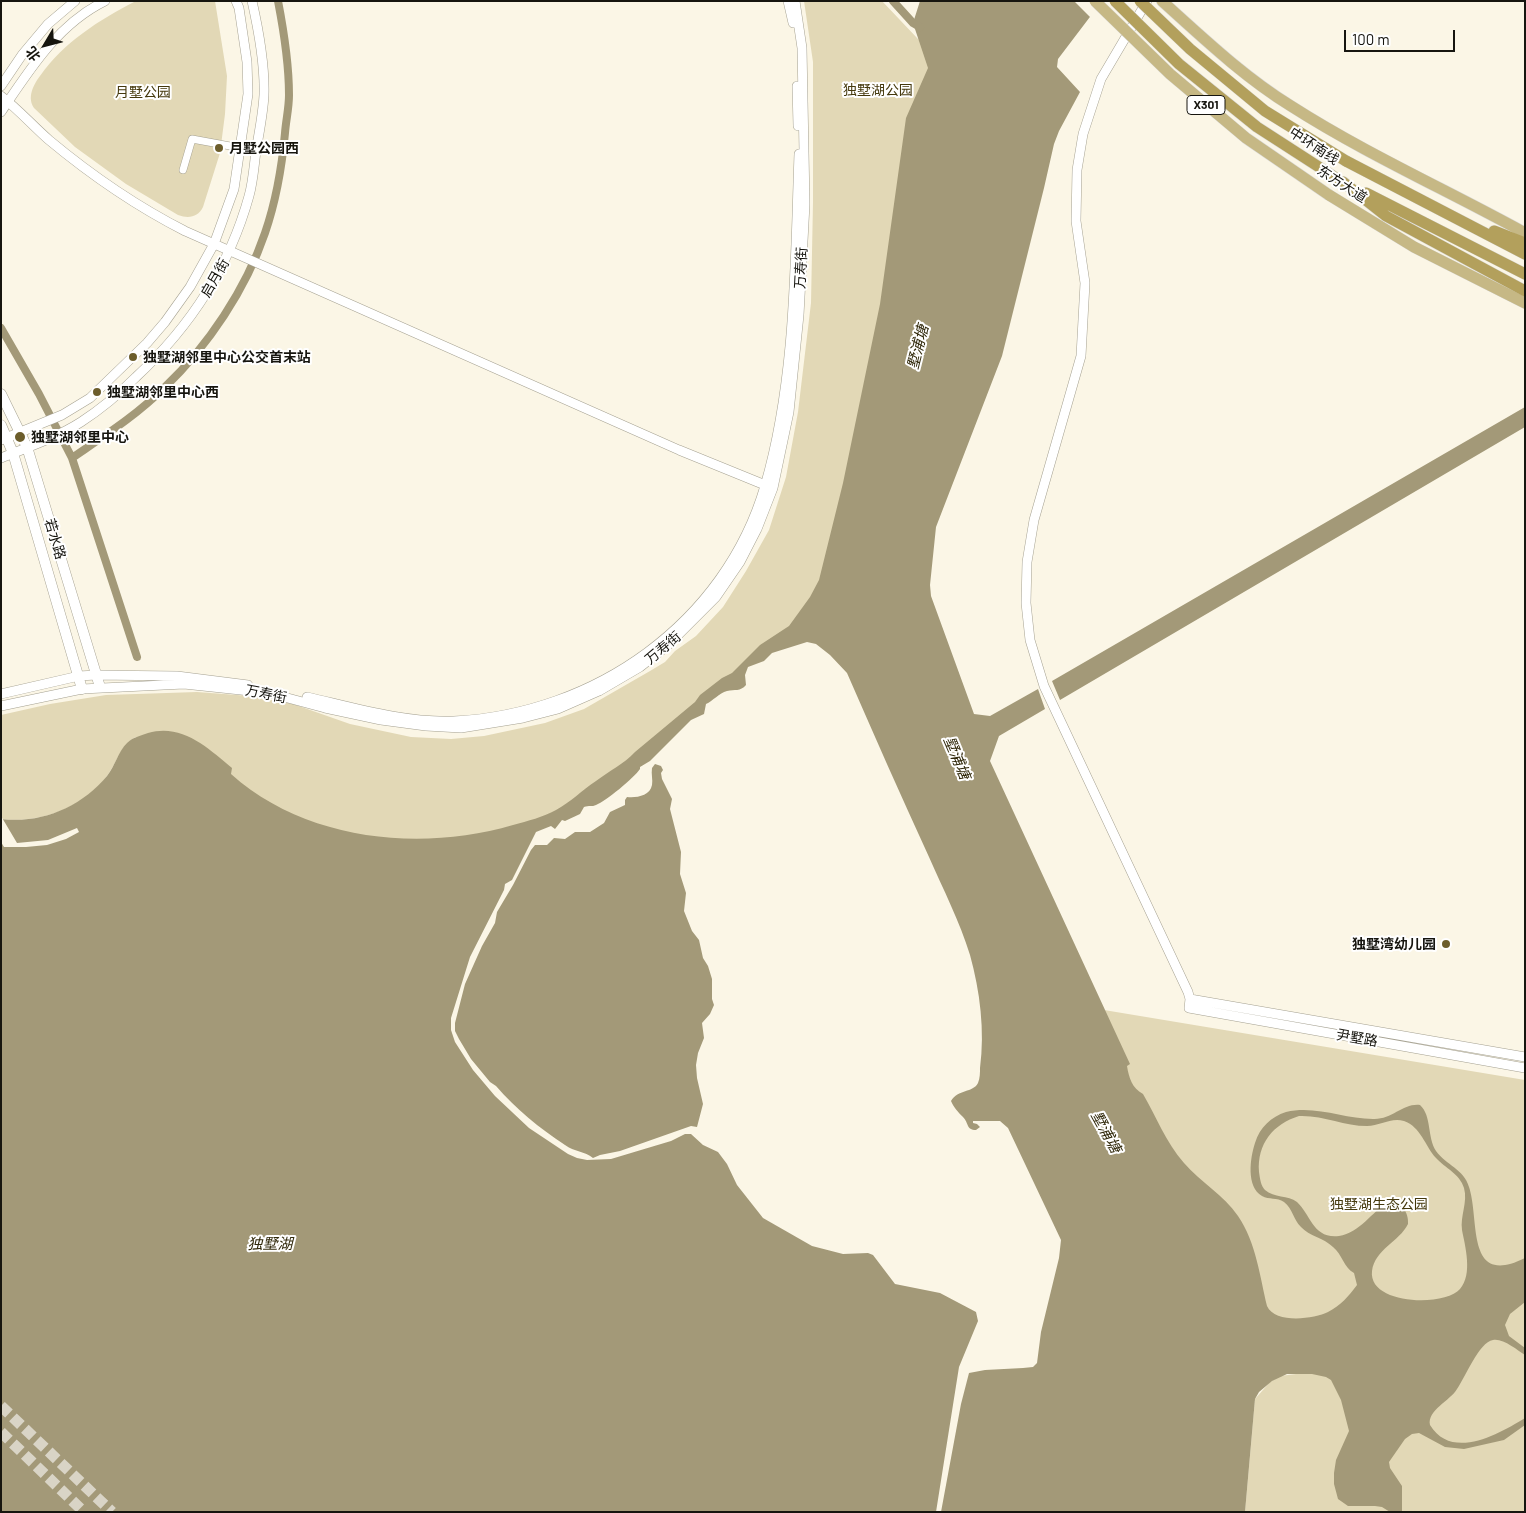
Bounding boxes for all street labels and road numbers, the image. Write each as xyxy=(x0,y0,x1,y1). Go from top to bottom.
road number: X301 xyxy=(1187,96,1225,114)
street label: 中环南线 xyxy=(1286,124,1342,168)
street label: 东方大道 xyxy=(1314,162,1370,206)
street label: 万寿街 xyxy=(792,247,810,289)
street label: 启月街 xyxy=(197,256,233,300)
street label: 若水路 xyxy=(41,516,69,562)
street label: 万寿街 xyxy=(642,628,684,668)
street label: 万寿街 xyxy=(244,682,288,706)
street label: 尹墅路 xyxy=(1335,1026,1379,1050)

